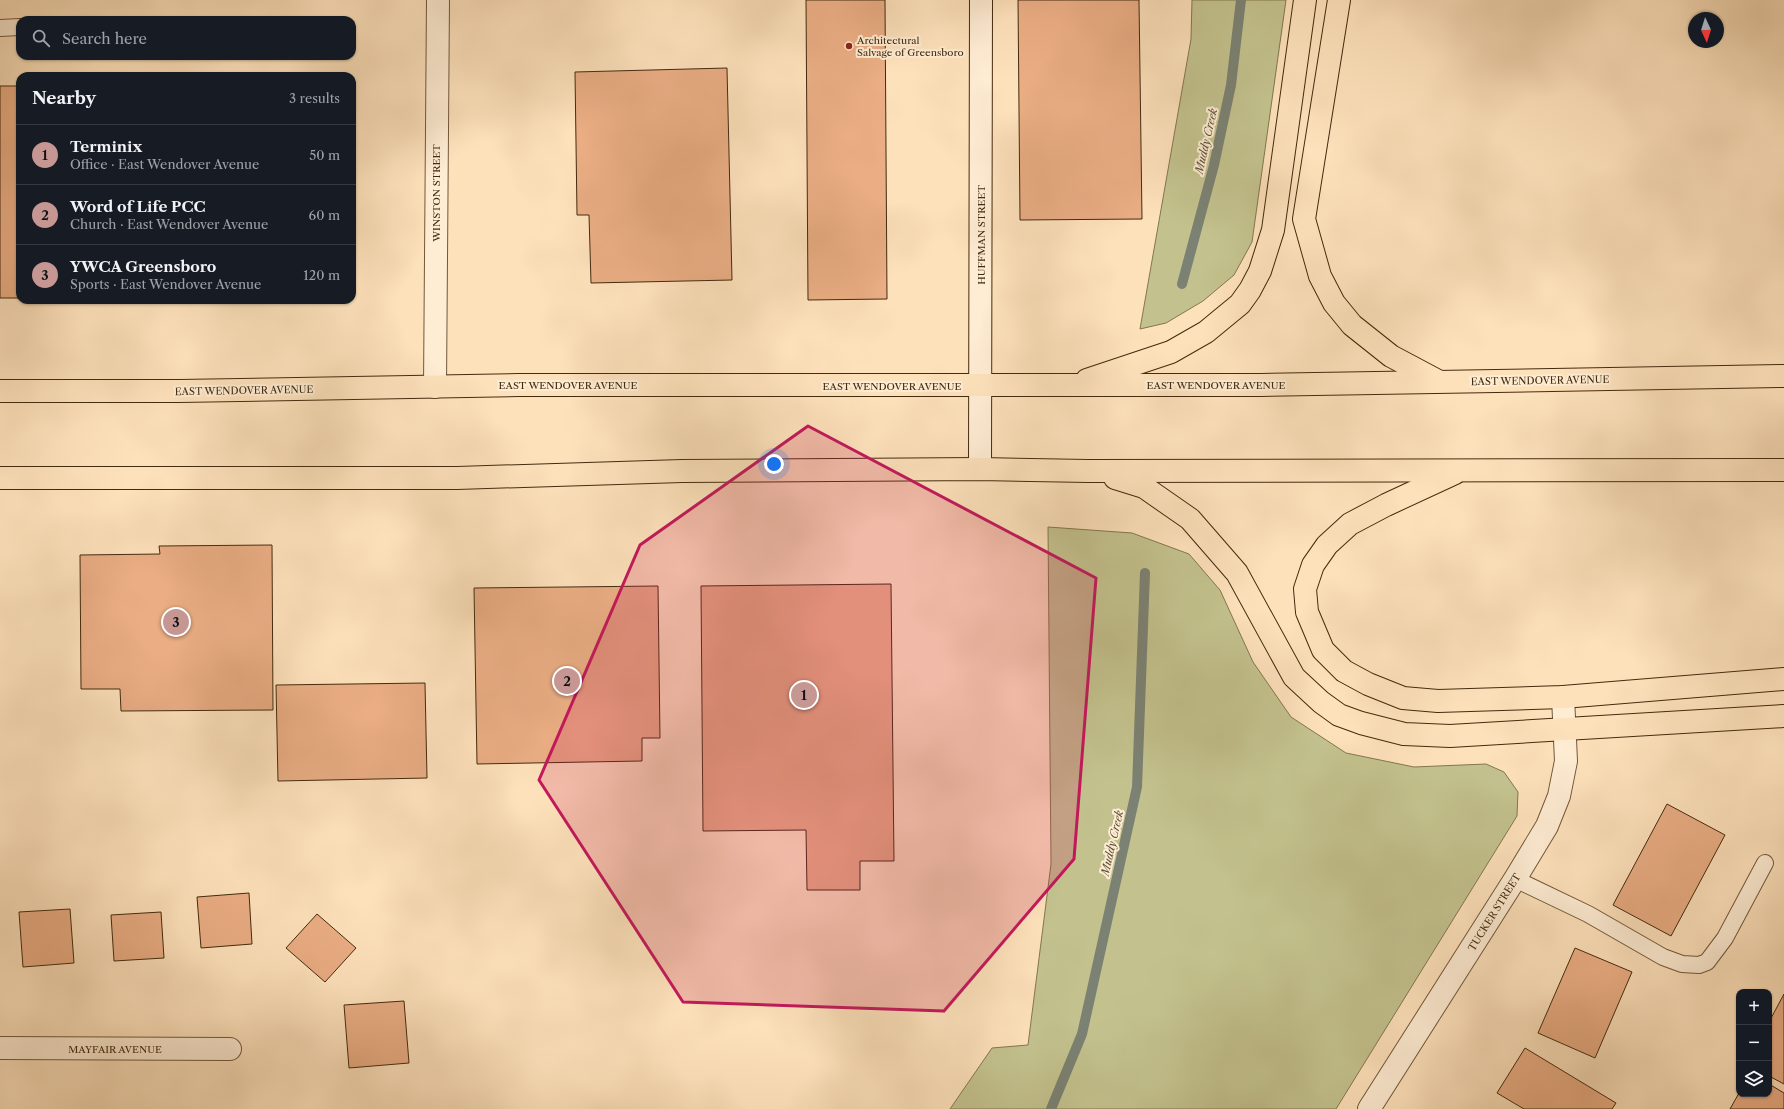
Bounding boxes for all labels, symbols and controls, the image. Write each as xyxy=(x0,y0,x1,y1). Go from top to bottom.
north arrow xyxy=(1688,12,1724,48)
search box xyxy=(16,16,356,60)
icon: search xyxy=(30,27,52,49)
text: Search here xyxy=(62,29,147,48)
place label: Architectural Salvage of Greensboro xyxy=(856,34,964,59)
marker: Architectural Salvage of Greensboro xyxy=(844,41,854,51)
text: Nearby xyxy=(32,88,96,108)
text: 3 results xyxy=(289,90,340,106)
water label: Muddy Creek xyxy=(1191,107,1220,177)
text: Terminix xyxy=(70,137,142,156)
street label: WINSTON STREET xyxy=(430,144,443,243)
text: 1 xyxy=(42,147,48,163)
text: 50 m xyxy=(309,147,340,163)
text: Office · East Wendover Avenue xyxy=(70,156,259,172)
street label: HUFFMAN STREET xyxy=(975,185,988,285)
text: Word of Life PCC xyxy=(70,197,206,216)
text: 2 xyxy=(41,207,49,223)
text: 60 m xyxy=(309,207,340,223)
text: Church · East Wendover Avenue xyxy=(70,216,268,232)
text: YWCA Greensboro xyxy=(70,257,216,276)
text: 3 xyxy=(41,267,49,283)
text: 120 m xyxy=(303,267,340,283)
text: Sports · East Wendover Avenue xyxy=(70,276,261,292)
street label: EAST WENDOVER AVENUE xyxy=(1470,373,1610,388)
street label: EAST WENDOVER AVENUE xyxy=(499,379,638,392)
street label: EAST WENDOVER AVENUE xyxy=(1147,379,1286,392)
street label: EAST WENDOVER AVENUE xyxy=(823,380,962,393)
street label: EAST WENDOVER AVENUE xyxy=(174,383,314,398)
your location xyxy=(764,454,784,474)
pin: 3 xyxy=(163,607,189,637)
pin: 2 xyxy=(554,666,580,696)
pin: 1 xyxy=(791,680,817,710)
water label: Muddy Creek xyxy=(1097,809,1126,879)
street label: TUCKER STREET xyxy=(1465,871,1524,954)
map controls xyxy=(1736,989,1772,1097)
button: + xyxy=(1736,989,1772,1025)
button: − xyxy=(1736,1025,1772,1061)
street label: MAYFAIR AVENUE xyxy=(68,1043,162,1056)
button: layers xyxy=(1736,1061,1772,1097)

